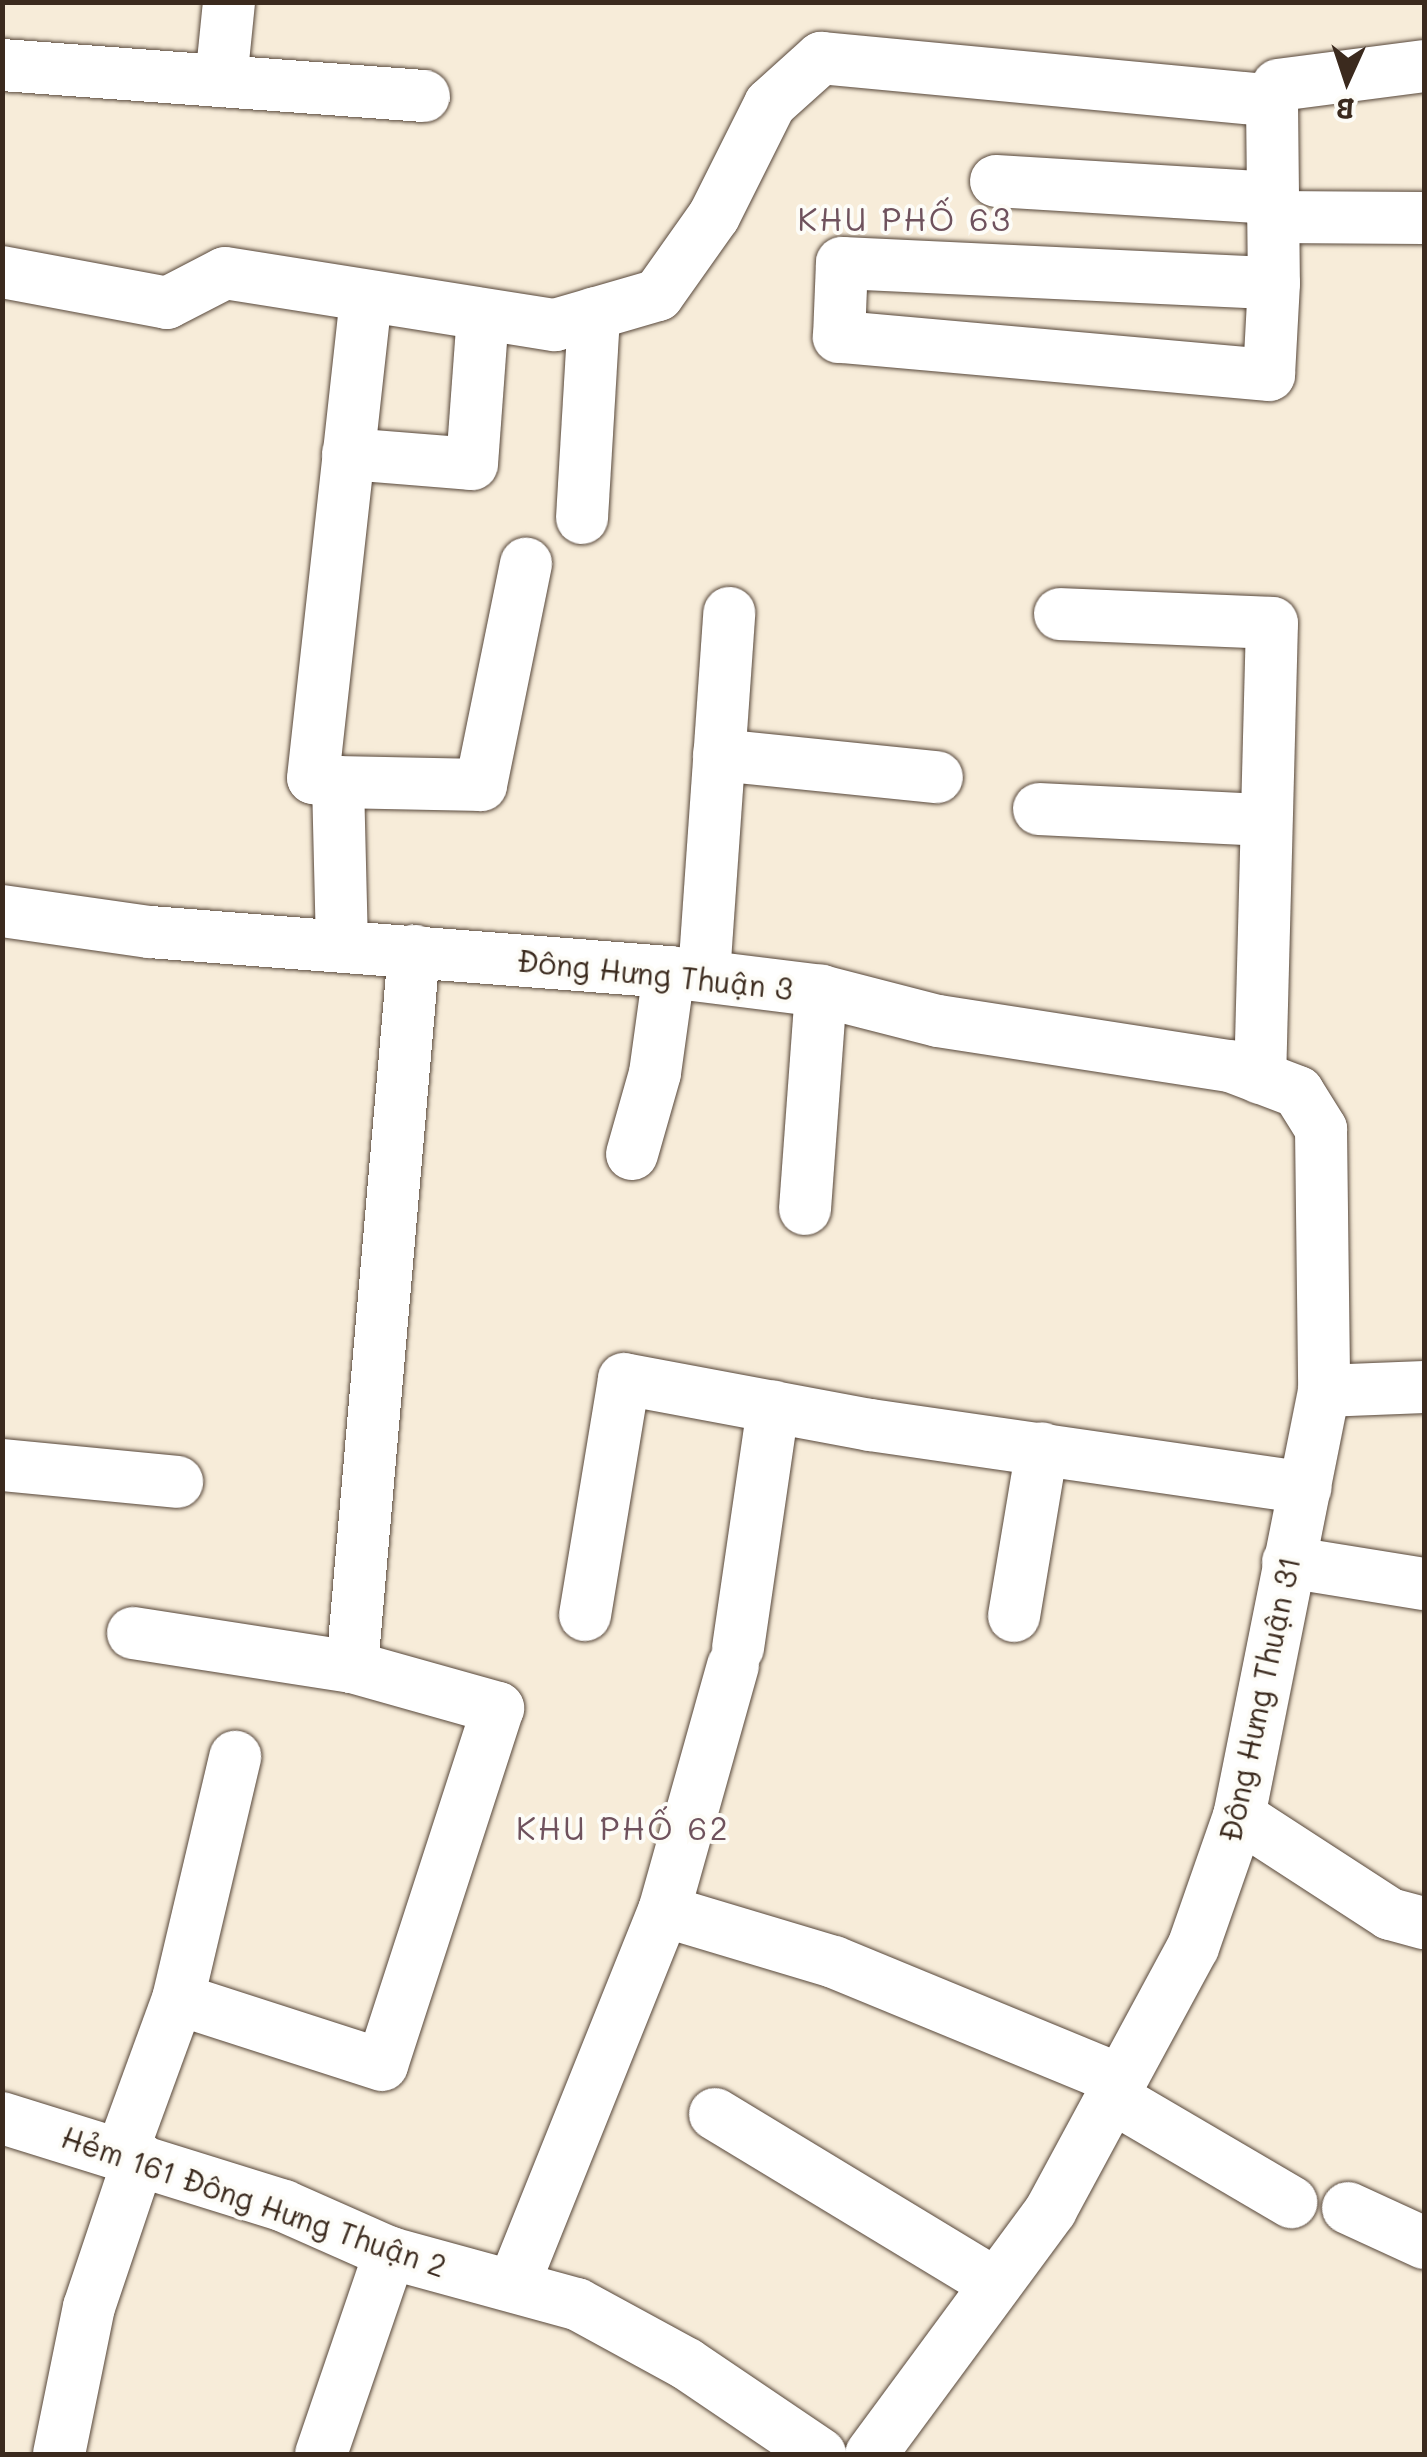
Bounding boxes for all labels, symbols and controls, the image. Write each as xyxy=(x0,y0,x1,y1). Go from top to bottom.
north arrow xyxy=(1297,30,1397,130)
text: B xyxy=(1335,91,1356,128)
district label: KHU PHỐ 63 xyxy=(798,199,1012,237)
street label: Đông Hưng Thuận 3 xyxy=(515,942,795,1006)
street label: Đông Hưng Thuận 31 xyxy=(1211,1553,1307,1845)
district label: KHU PHỐ 62 xyxy=(516,1808,730,1846)
street label: Hẻm 161 Đông Hưng Thuận 2 xyxy=(57,2118,451,2284)

